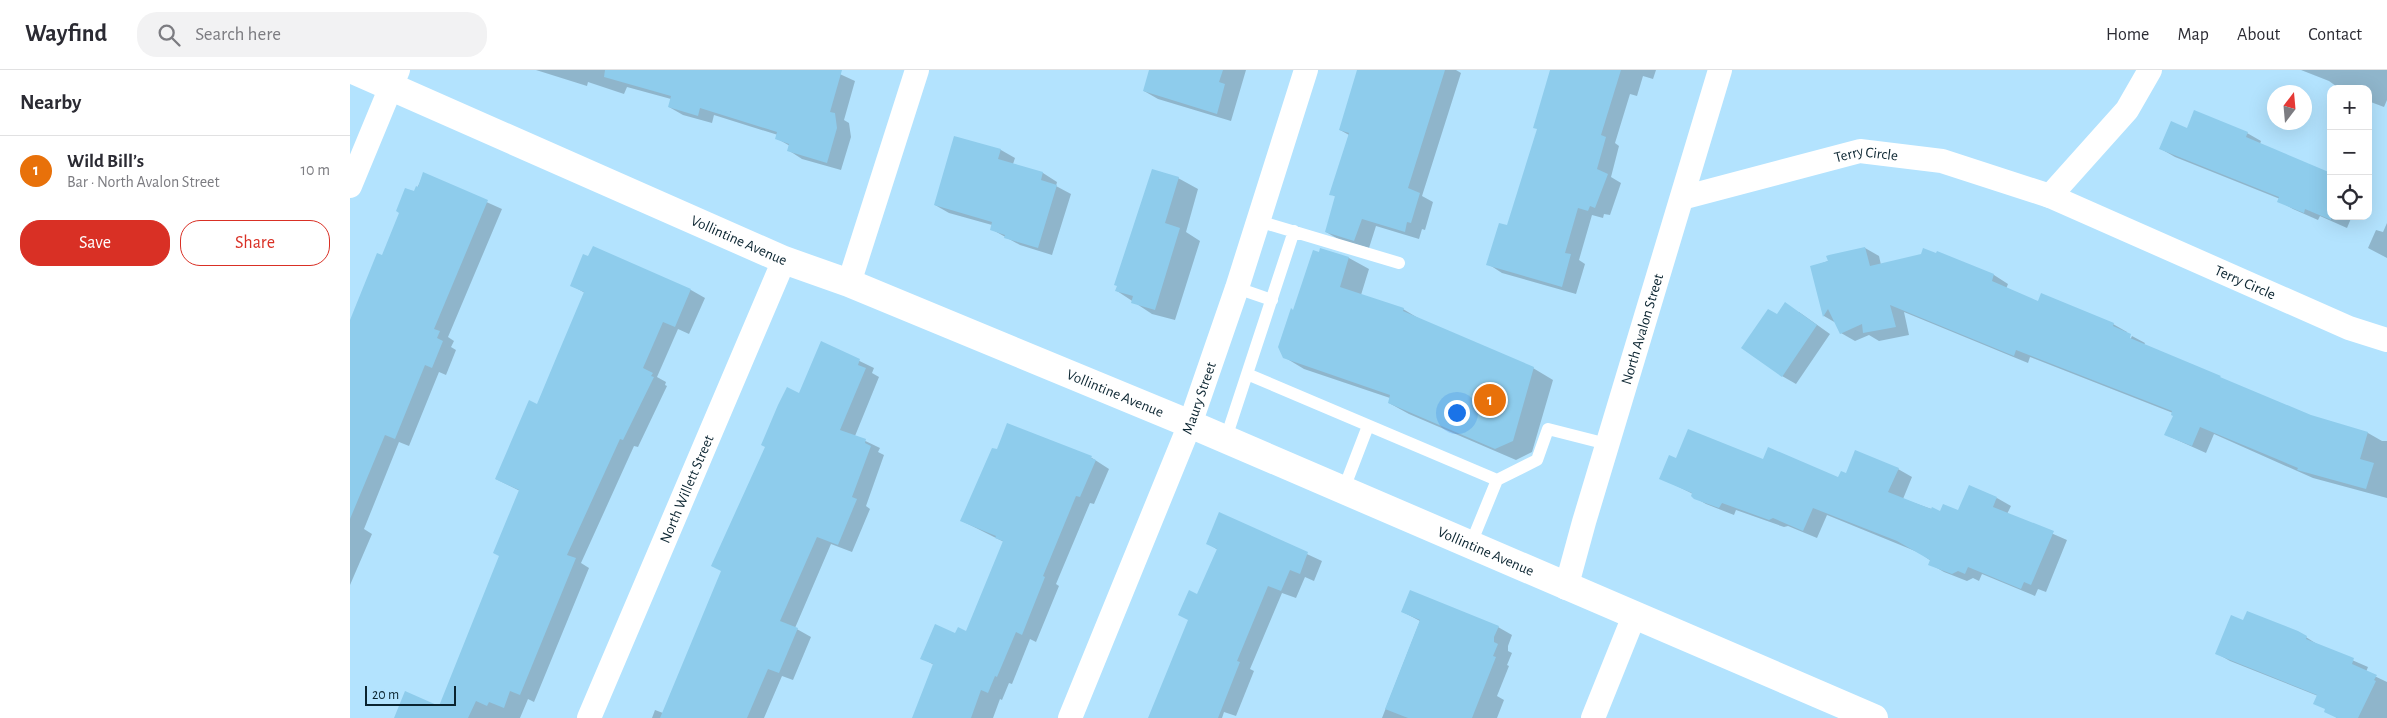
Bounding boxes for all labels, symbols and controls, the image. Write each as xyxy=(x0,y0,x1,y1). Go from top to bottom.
search box xyxy=(137,12,487,57)
icon: search xyxy=(155,21,183,49)
text: Wayfind xyxy=(25,22,107,46)
text: Search here xyxy=(195,25,281,44)
text: Home xyxy=(2106,26,2149,44)
text: Map xyxy=(2177,26,2209,44)
text: About xyxy=(2237,26,2280,44)
text: Contact xyxy=(2308,26,2362,44)
north arrow xyxy=(2267,85,2312,130)
map controls xyxy=(2327,85,2372,220)
button: + xyxy=(2327,85,2372,130)
text: Nearby xyxy=(20,92,81,113)
button: − xyxy=(2327,130,2372,175)
street label: Terry Circle xyxy=(1833,143,1899,165)
text: Wild Bill’s xyxy=(67,152,144,171)
text: 1 xyxy=(33,162,39,178)
text: 10 m xyxy=(301,162,330,178)
text: Bar · North Avalon Street xyxy=(67,174,220,190)
button: locate xyxy=(2327,175,2372,220)
street label: Vollintine Avenue xyxy=(689,213,789,268)
button: Save xyxy=(20,220,170,266)
button: Share xyxy=(180,220,330,266)
street label: Terry Circle xyxy=(2212,263,2278,303)
street label: North Avalon Street xyxy=(1619,272,1666,386)
street label: Maury Street xyxy=(1180,360,1219,437)
street label: Vollintine Avenue xyxy=(1064,367,1166,420)
pin: 1 xyxy=(1474,381,1506,419)
your location xyxy=(1444,400,1470,426)
street label: North Willett Street xyxy=(657,433,717,545)
street label: Vollintine Avenue xyxy=(1435,524,1536,579)
scale bar xyxy=(365,683,456,706)
text: 20 m xyxy=(372,688,399,702)

